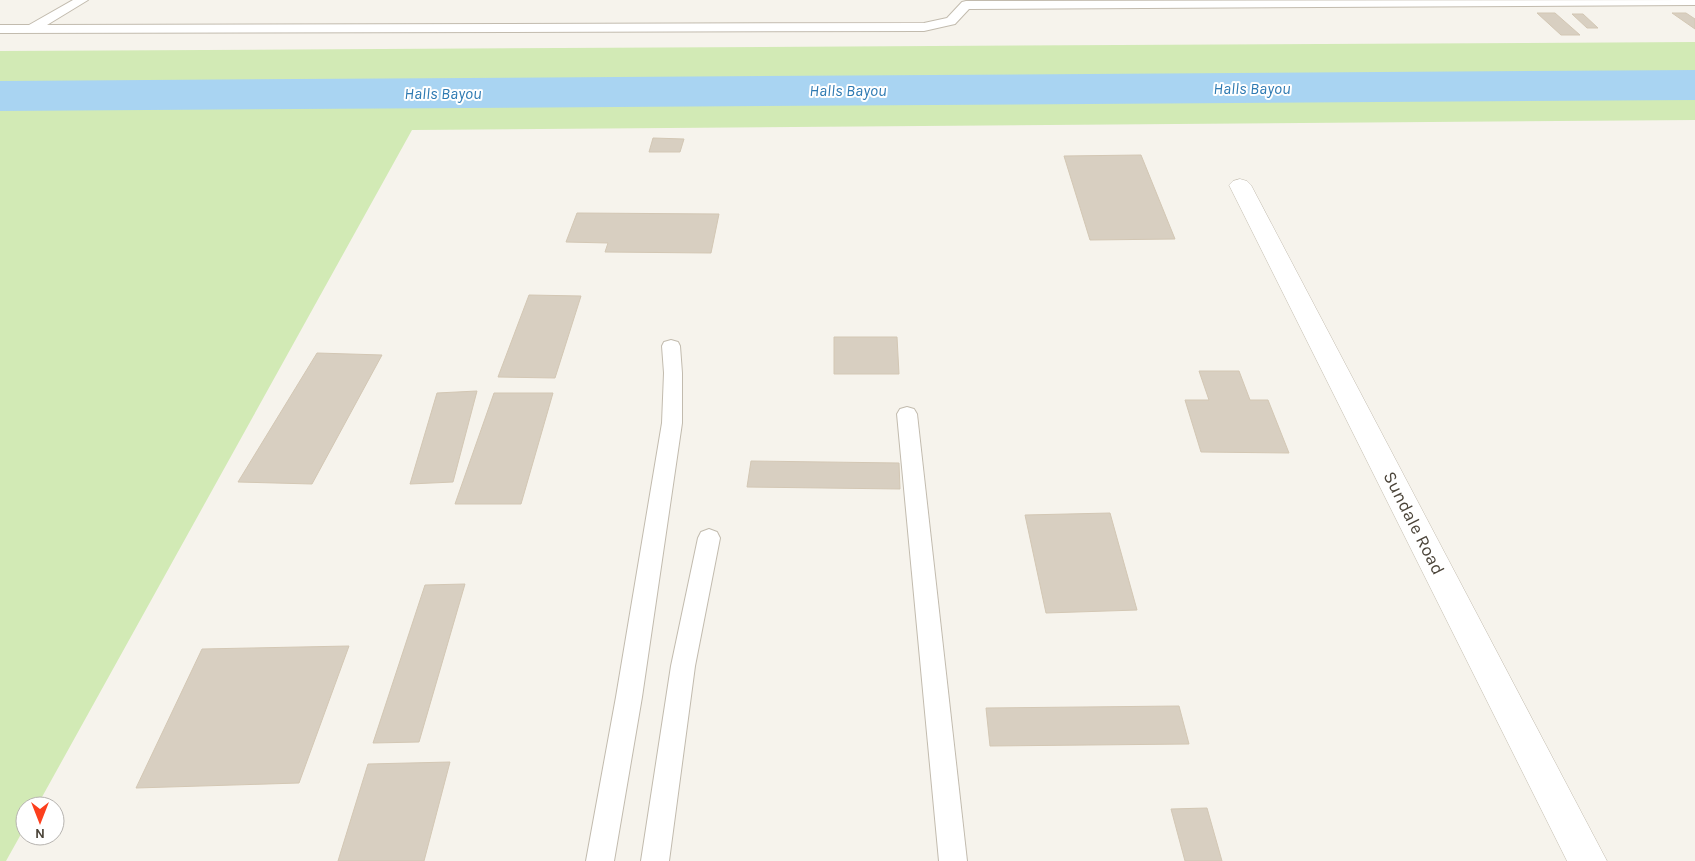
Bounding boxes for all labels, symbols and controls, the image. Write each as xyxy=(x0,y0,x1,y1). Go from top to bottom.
water label: Halls Bayou xyxy=(1213,79,1291,98)
water label: Halls Bayou xyxy=(809,81,887,100)
water label: Halls Bayou xyxy=(404,84,482,103)
street label: Sundale Road xyxy=(1378,468,1450,578)
north arrow xyxy=(15,796,65,846)
text: N xyxy=(35,825,45,842)

